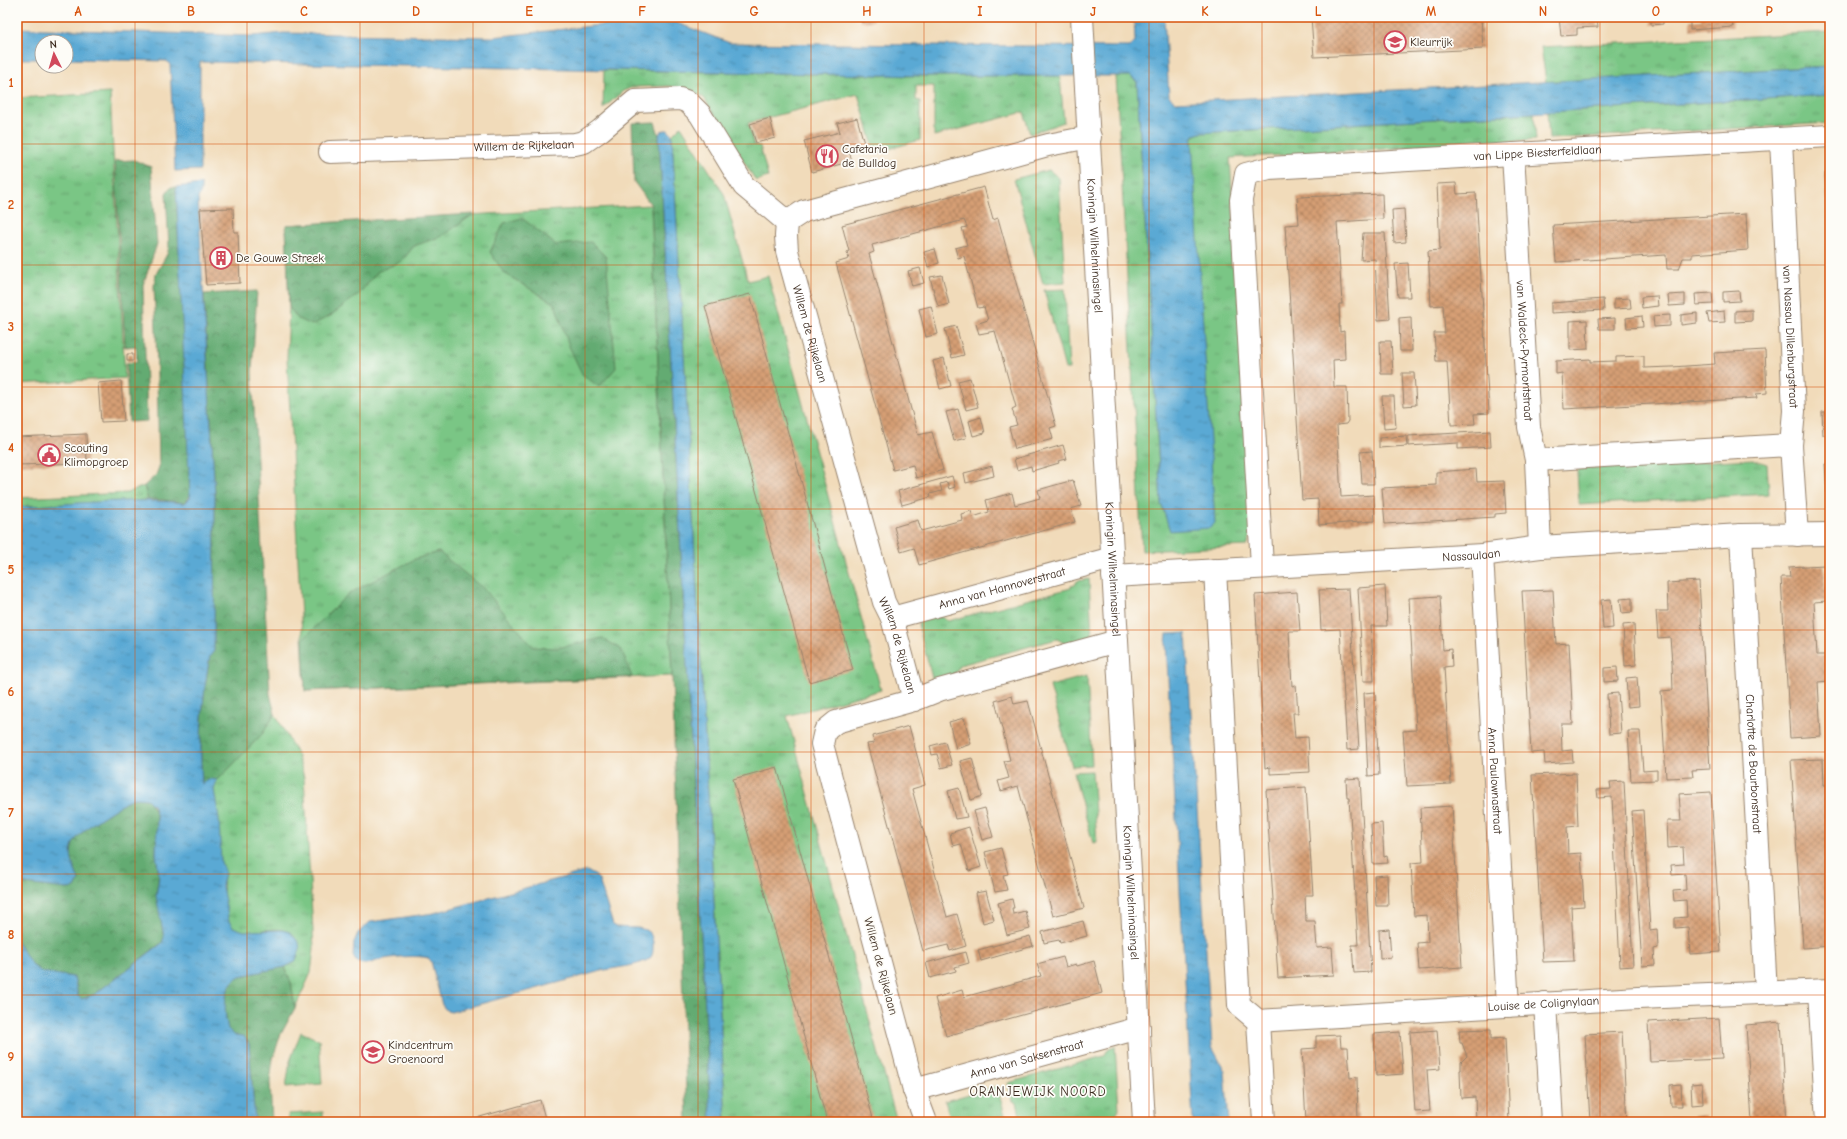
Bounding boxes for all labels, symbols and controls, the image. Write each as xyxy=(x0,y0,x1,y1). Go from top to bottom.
text: A xyxy=(74,4,82,19)
text: B xyxy=(187,4,195,19)
text: C xyxy=(300,4,308,19)
text: D xyxy=(412,4,420,19)
text: E xyxy=(525,4,533,19)
text: F xyxy=(638,4,646,19)
text: G xyxy=(749,4,759,19)
text: H xyxy=(862,4,872,19)
text: I xyxy=(977,4,983,19)
text: J xyxy=(1090,4,1096,19)
text: K xyxy=(1201,4,1209,19)
text: L xyxy=(1315,4,1322,19)
text: M xyxy=(1426,4,1437,19)
text: N xyxy=(1539,4,1547,19)
text: O xyxy=(1652,4,1660,19)
text: P xyxy=(1765,4,1773,19)
school or university icon: Kleurrijk xyxy=(1382,29,1408,55)
north arrow xyxy=(34,34,74,74)
place label: Kleurrijk xyxy=(1410,35,1453,49)
text: N xyxy=(49,38,57,51)
text: 1 xyxy=(8,75,14,90)
street label: Willem de Rijkelaan xyxy=(473,137,574,154)
place label: Cafetaria de Bulldog xyxy=(842,142,896,170)
street label: van Lippe Biesterfeldlaan xyxy=(1472,142,1602,163)
restaurant icon: Cafetaria de Bulldog xyxy=(814,143,840,169)
street label: Koningin Wilhelminasingel xyxy=(1084,178,1106,313)
text: 2 xyxy=(8,197,14,212)
building icon: De Gouwe Streek xyxy=(208,245,234,271)
place label: De Gouwe Streek xyxy=(236,251,324,265)
street label: van Nassau Dillenburgstraat xyxy=(1780,264,1801,409)
street label: van Waldeck-Pyrmontstraat xyxy=(1513,279,1536,422)
street label: Willem de Rijkelaan xyxy=(790,283,830,384)
text: 3 xyxy=(8,319,14,334)
text: 4 xyxy=(8,440,14,455)
place label: Scouting Klimopgroep xyxy=(64,441,128,469)
public building icon: Scouting Klimopgroep xyxy=(36,442,62,468)
street label: Koningin Wilhelminasingel xyxy=(1102,502,1124,637)
street label: Nassaulaan xyxy=(1442,546,1501,564)
text: 5 xyxy=(8,562,15,577)
street label: Anna van Hannoverstraat xyxy=(937,564,1068,612)
street label: Willem de Rijkelaan xyxy=(876,595,919,695)
text: 6 xyxy=(8,684,15,699)
street label: Charlotte de Bourbonstraat xyxy=(1743,694,1764,834)
street label: Anna Paulownastraat xyxy=(1485,727,1505,835)
text: 7 xyxy=(8,805,14,820)
street label: Koningin Wilhelminasingel xyxy=(1120,825,1142,960)
street label: Willem de Rijkelaan xyxy=(861,916,901,1016)
text: 8 xyxy=(8,927,14,942)
street label: Louise de Colignylaan xyxy=(1487,993,1600,1014)
street label: Anna van Saksenstraat xyxy=(968,1036,1086,1081)
place label: Kindcentrum Groenoord xyxy=(388,1038,453,1066)
school or university icon: Kindcentrum Groenoord xyxy=(360,1039,386,1065)
text: 9 xyxy=(8,1049,15,1064)
district label: ORANJEWIJK NOORD xyxy=(969,1084,1107,1099)

